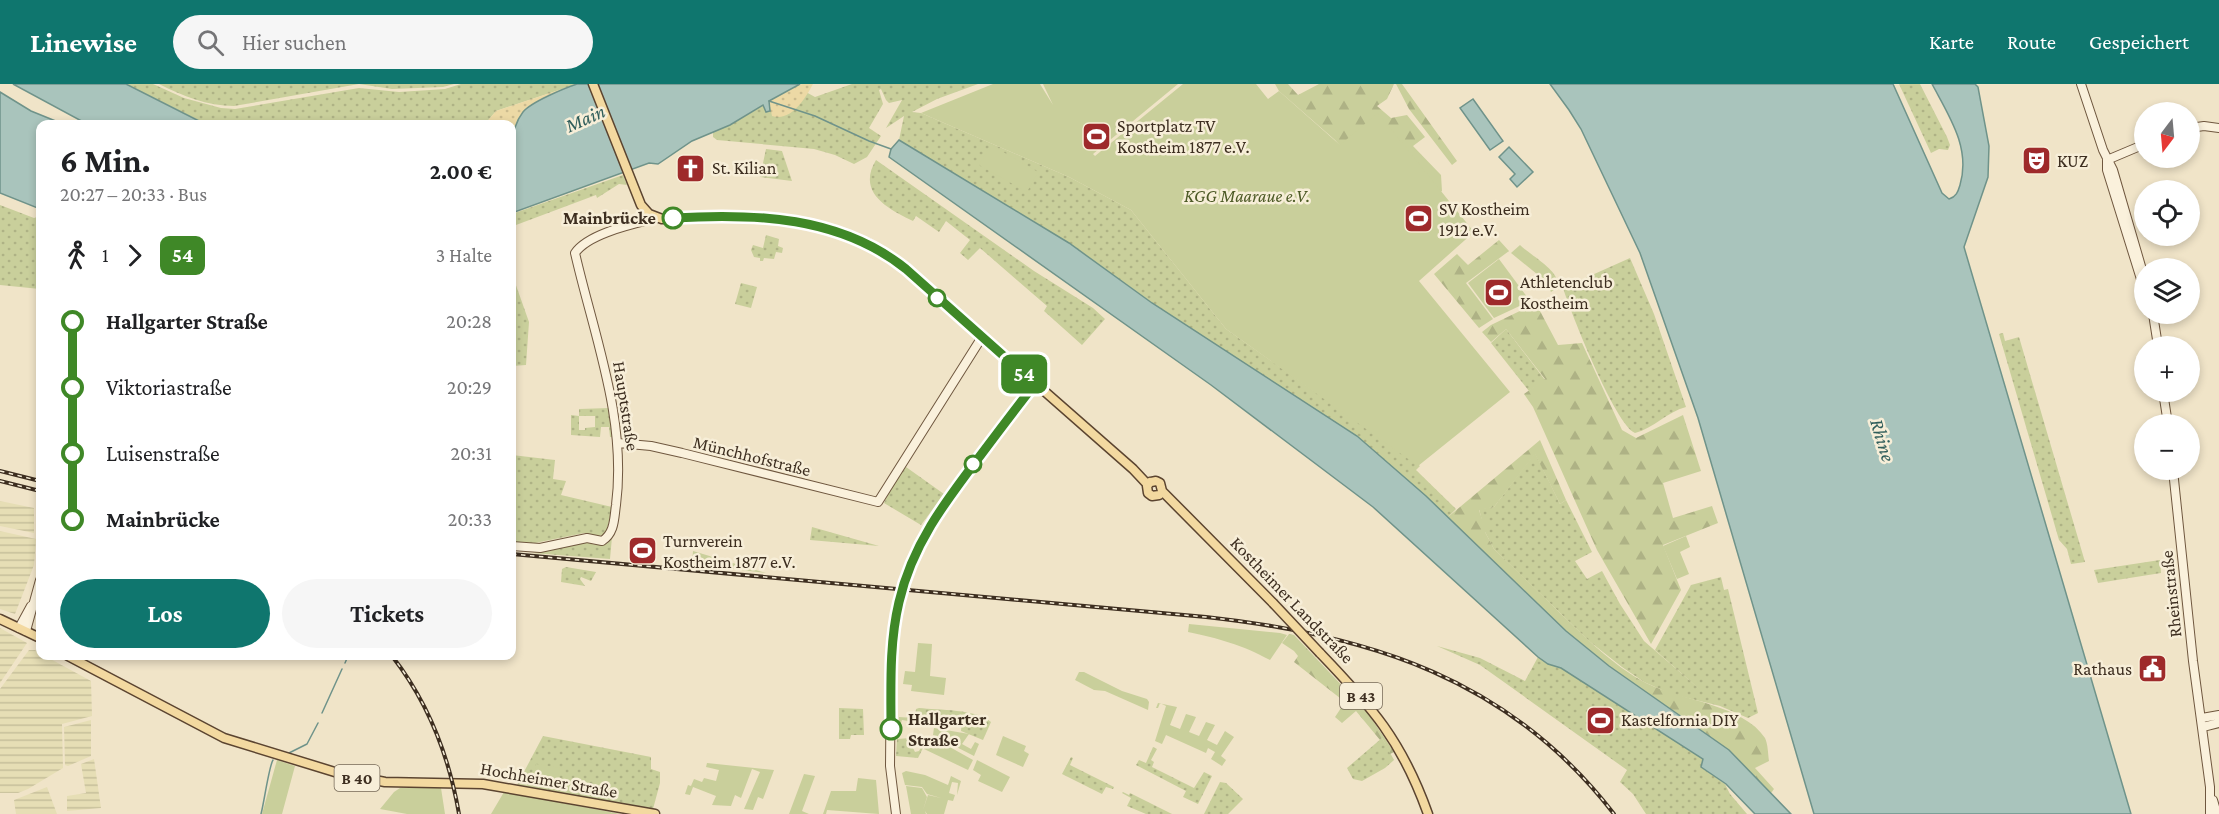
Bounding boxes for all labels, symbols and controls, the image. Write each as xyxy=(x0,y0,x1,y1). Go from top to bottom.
search box xyxy=(173,15,593,69)
icon: search xyxy=(194,26,227,59)
text: Linewise xyxy=(30,27,137,58)
text: Hier suchen xyxy=(242,30,347,55)
text: Karte xyxy=(1929,30,1974,54)
text: Route xyxy=(2007,30,2056,54)
text: Gespeichert xyxy=(2089,30,2189,54)
water label: Main xyxy=(561,100,608,137)
north arrow xyxy=(2134,102,2200,168)
map controls xyxy=(2134,102,2200,480)
place label: Sportplatz TV Kostheim 1877 e.V. xyxy=(1117,116,1250,157)
sports icon: Sportplatz TV Kostheim 1877 e.V. xyxy=(1080,120,1112,152)
text: 6 Min. xyxy=(60,142,151,179)
theatre icon: KUZ xyxy=(2020,145,2052,177)
place label: KUZ xyxy=(2057,151,2088,171)
church icon: St. Kilian xyxy=(675,152,707,184)
place label: St. Kilian xyxy=(712,158,777,178)
text: 2.00 € xyxy=(430,159,492,184)
button: locate xyxy=(2134,180,2200,246)
text: 20:27 – 20:33 · Bus xyxy=(60,183,207,205)
park label: KGG Maaraue e.V. xyxy=(1184,186,1310,206)
place label: SV Kostheim 1912 e.V. xyxy=(1439,199,1530,240)
sports icon: SV Kostheim 1912 e.V. xyxy=(1402,203,1434,235)
marker: Mainbrücke xyxy=(662,207,684,229)
place label: Mainbrücke xyxy=(563,208,656,228)
icon: walk xyxy=(60,239,93,272)
icon: forward xyxy=(118,239,151,272)
text: 54 xyxy=(172,243,193,267)
text: 1 xyxy=(102,244,109,266)
text: 3 Halte xyxy=(436,244,492,266)
button: layers xyxy=(2134,258,2200,324)
place label: Athletenclub Kostheim xyxy=(1520,272,1613,313)
sports icon: Athletenclub Kostheim xyxy=(1483,276,1515,308)
unlabelled marker xyxy=(928,289,946,307)
text: Hallgarter Straße xyxy=(106,309,268,334)
text: 20:28 xyxy=(446,310,492,332)
button: + xyxy=(2134,336,2200,402)
line badge: 54 xyxy=(997,354,1051,394)
street label: Hauptstraße xyxy=(609,360,643,452)
text: 54 xyxy=(1013,362,1035,386)
text: Viktoriastraße xyxy=(106,375,232,400)
text: 20:29 xyxy=(447,376,492,398)
button: − xyxy=(2134,414,2200,480)
water label: Rhine xyxy=(1866,416,1900,465)
street label: Münchhofstraße xyxy=(691,432,813,480)
text: Luisenstraße xyxy=(106,441,220,466)
text: 20:31 xyxy=(450,442,492,464)
unlabelled marker xyxy=(964,455,982,473)
text: Mainbrücke xyxy=(106,507,220,532)
text: 20:33 xyxy=(448,508,492,530)
place label: Turnverein Kostheim 1877 e.V. xyxy=(663,531,796,572)
street label: Kostheimer Landstraße xyxy=(1226,533,1358,668)
sports icon: Turnverein Kostheim 1877 e.V. xyxy=(626,535,658,567)
street label: Rheinstraße xyxy=(2156,549,2186,638)
button: Los xyxy=(60,579,270,648)
button: Tickets xyxy=(282,579,492,648)
public building icon: Rathaus xyxy=(2137,653,2169,685)
place label: Rathaus xyxy=(2073,659,2132,679)
road number: B 43 xyxy=(1340,683,1382,709)
sports icon: Kastelfornia DIY xyxy=(1584,704,1616,736)
place label: Hallgarter Straße xyxy=(908,709,986,750)
place label: Kastelfornia DIY xyxy=(1621,710,1739,730)
marker: Hallgarter Straße xyxy=(880,718,902,740)
street label: Hochheimer Straße xyxy=(479,758,619,802)
road number: B 40 xyxy=(334,765,380,791)

